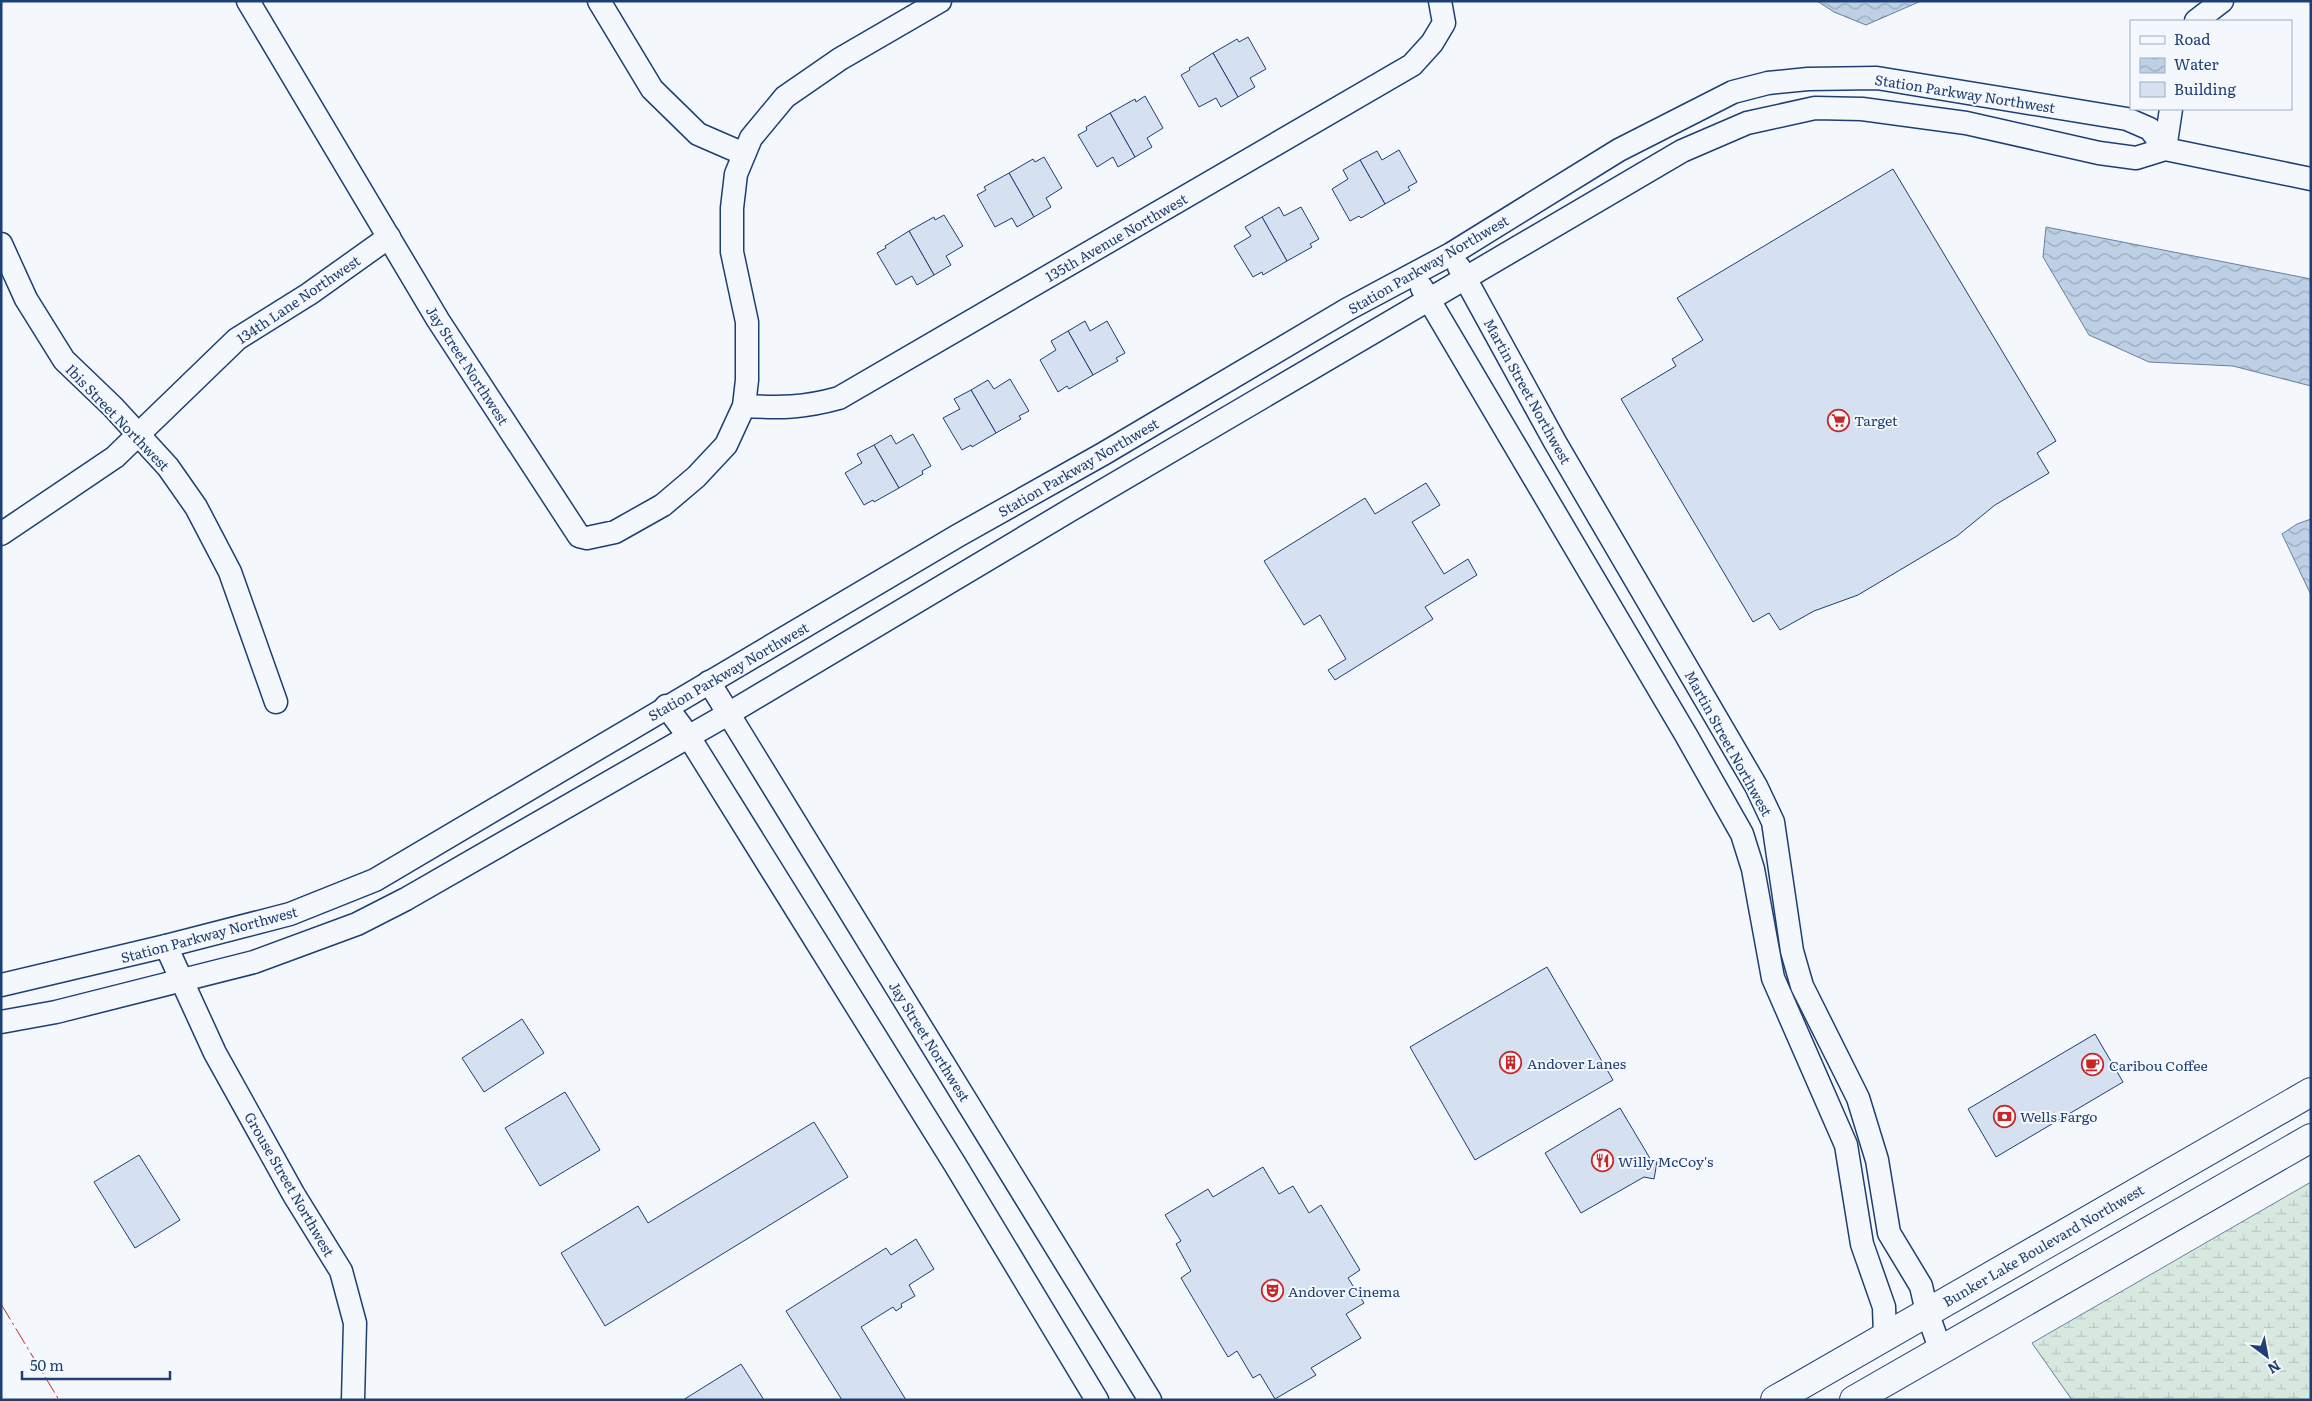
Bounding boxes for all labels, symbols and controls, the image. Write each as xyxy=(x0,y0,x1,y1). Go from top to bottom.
legend xyxy=(2130,20,2292,110)
text: Road xyxy=(2174,27,2210,50)
text: Water xyxy=(2174,52,2219,75)
street label: Station Parkway Northwest xyxy=(1873,69,2057,117)
text: Building xyxy=(2174,77,2236,100)
street label: 135th Avenue Northwest xyxy=(1041,188,1191,286)
street label: Station Parkway Northwest xyxy=(1344,210,1512,318)
street label: 134th Lane Northwest xyxy=(232,250,364,348)
street label: Jay Street Northwest xyxy=(422,301,514,429)
street label: Martin Street Northwest xyxy=(1480,315,1577,468)
street label: Ibis Street Northwest xyxy=(62,359,175,475)
supermarket icon: Target xyxy=(1826,408,1850,432)
place label: Target xyxy=(1854,410,1898,430)
street label: Station Parkway Northwest xyxy=(994,413,1162,521)
street label: Station Parkway Northwest xyxy=(644,617,812,725)
street label: Martin Street Northwest xyxy=(1681,667,1778,820)
street label: Station Parkway Northwest xyxy=(118,901,300,967)
street label: Jay Street Northwest xyxy=(885,977,975,1105)
building icon: Andover Lanes xyxy=(1499,1051,1523,1075)
place label: Andover Lanes xyxy=(1527,1053,1626,1073)
cafe icon: Caribou Coffee xyxy=(2081,1053,2105,1077)
place label: Caribou Coffee xyxy=(2109,1055,2208,1075)
bank icon: Wells Fargo xyxy=(1992,1104,2016,1128)
place label: Wells Fargo xyxy=(2020,1106,2097,1126)
street label: Grouse Street Northwest xyxy=(240,1108,340,1260)
restaurant icon: Willy McCoy's xyxy=(1590,1149,1614,1173)
place label: Willy McCoy's xyxy=(1618,1151,1713,1171)
street label: Bunker Lake Boulevard Northwest xyxy=(1939,1179,2148,1311)
theatre icon: Andover Cinema xyxy=(1260,1279,1284,1303)
place label: Andover Cinema xyxy=(1288,1281,1400,1301)
north arrow xyxy=(2242,1331,2292,1381)
scale bar xyxy=(22,1348,170,1380)
text: 50 m xyxy=(30,1353,64,1376)
text: N xyxy=(2264,1356,2285,1380)

